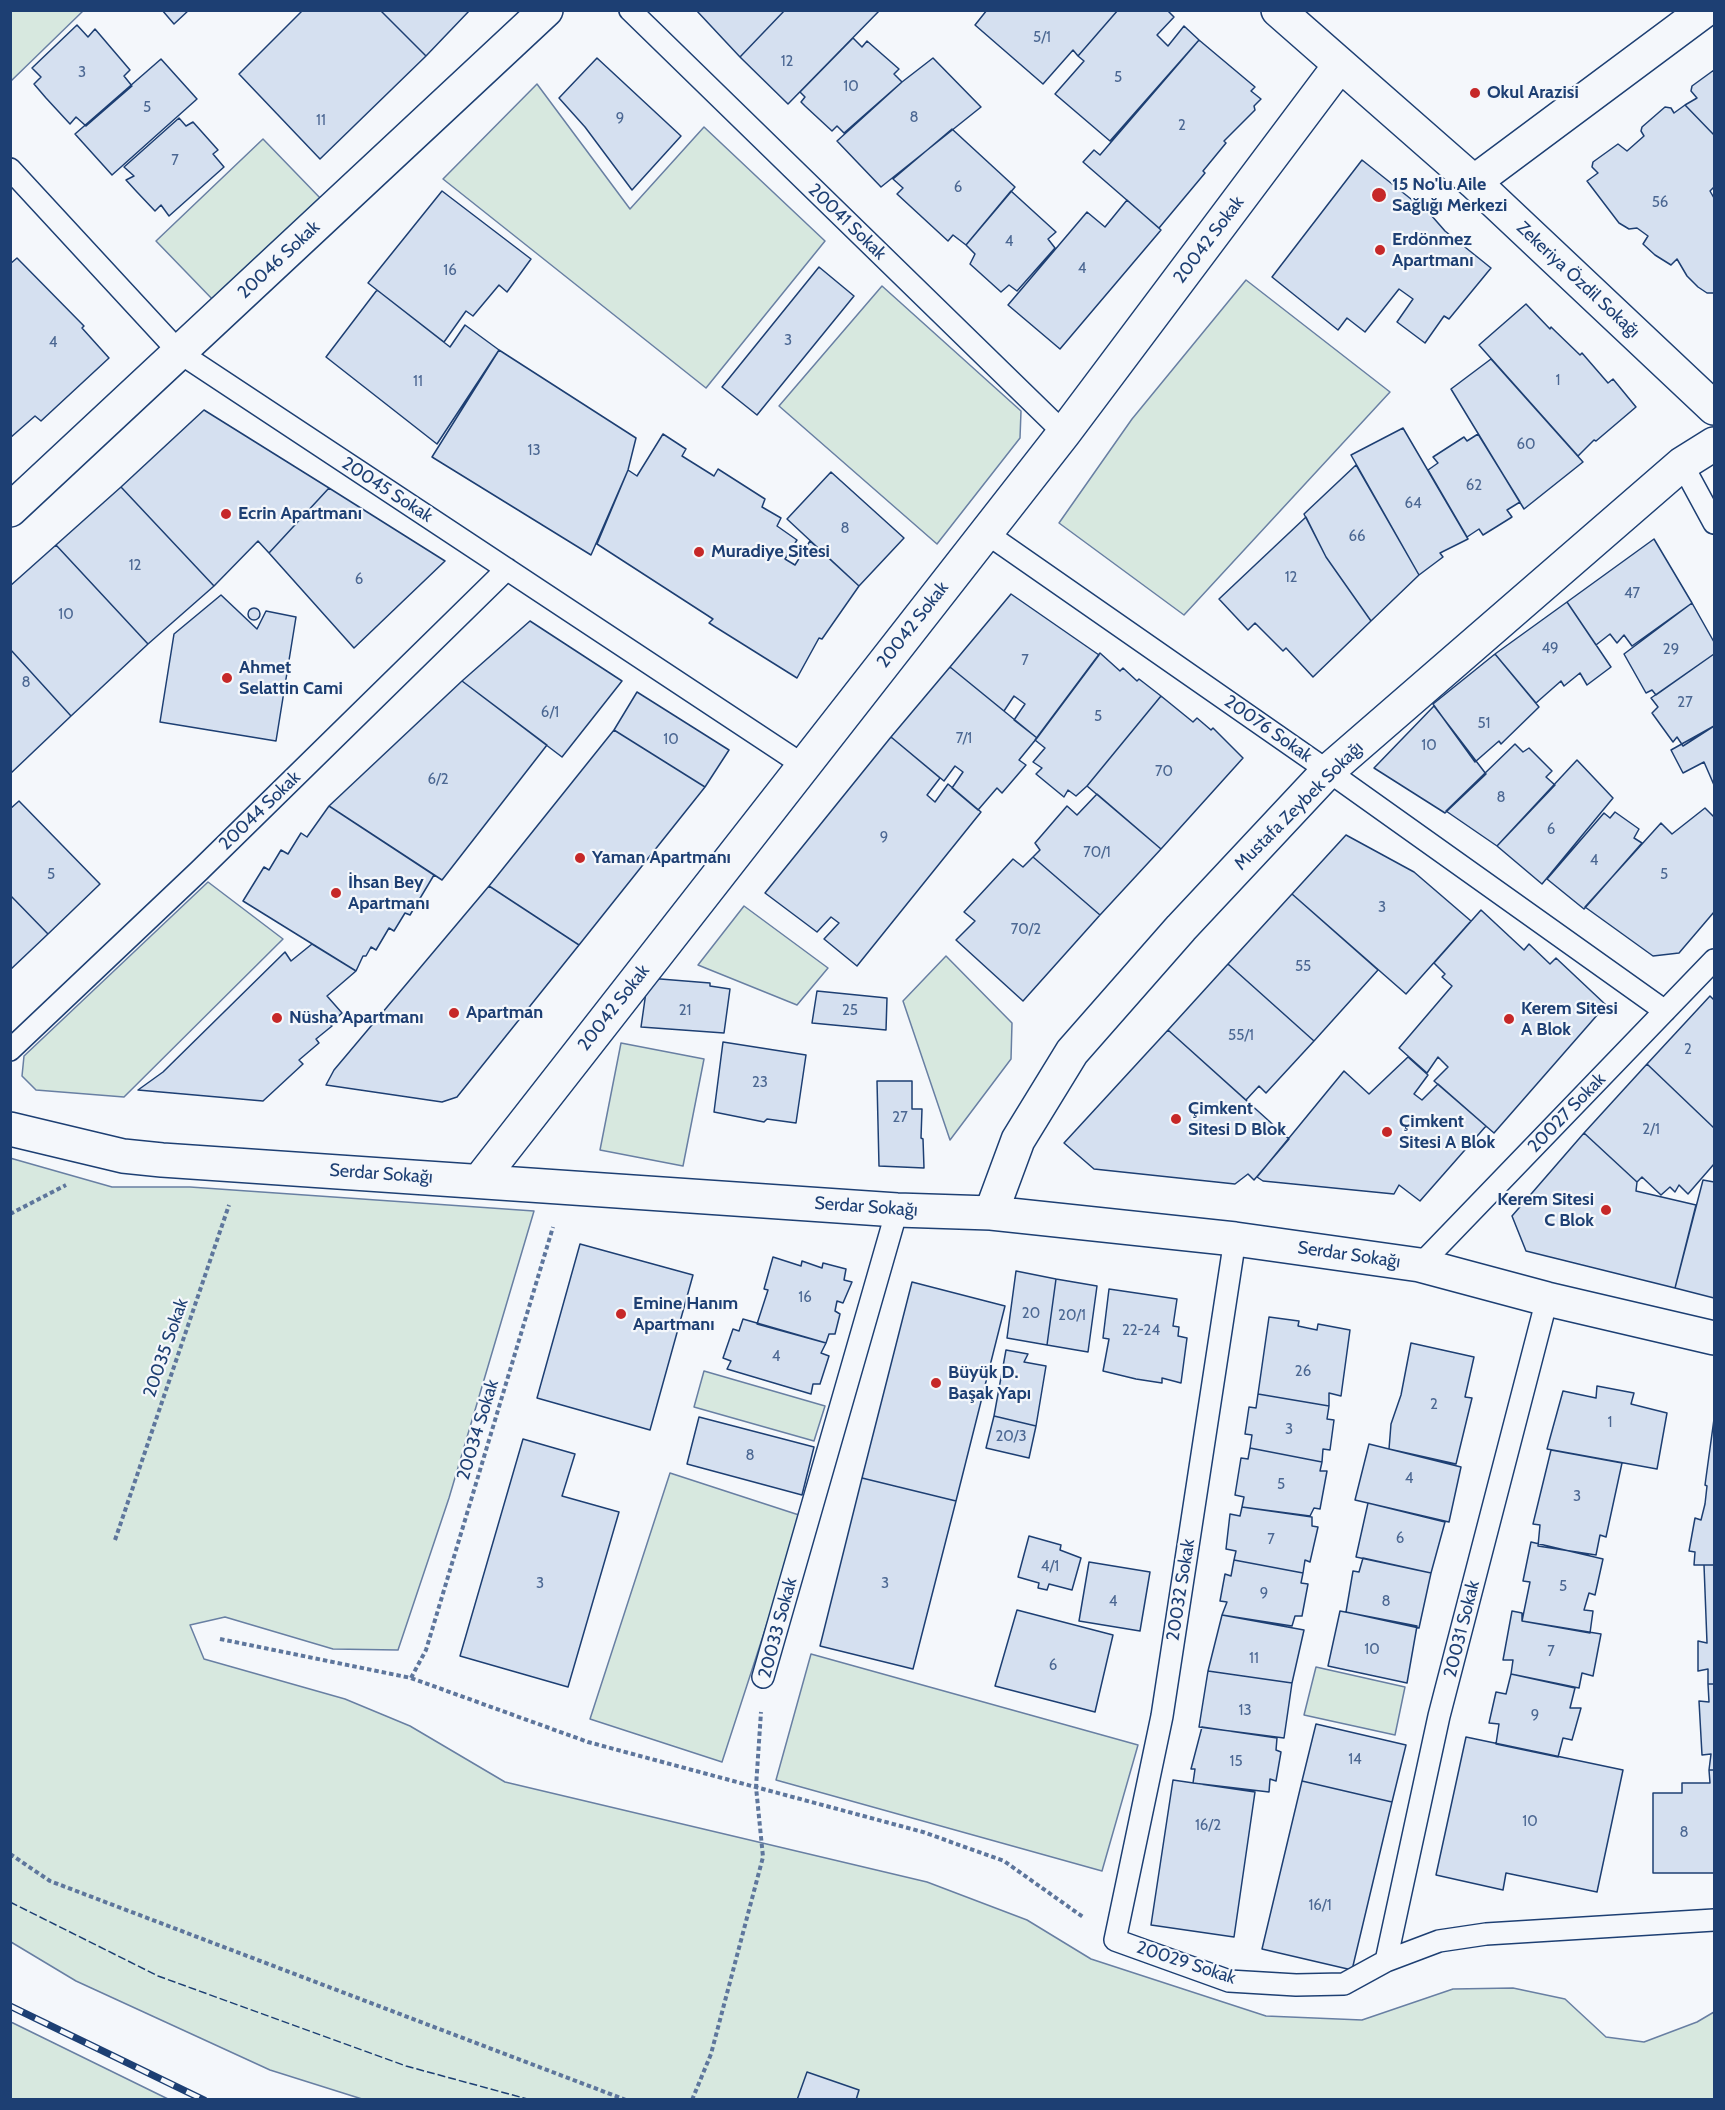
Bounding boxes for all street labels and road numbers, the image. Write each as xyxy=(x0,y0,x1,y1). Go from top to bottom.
street label: 20041 Sokak xyxy=(804,180,890,264)
street label: 20042 Sokak xyxy=(1169,192,1249,288)
street label: 20046 Sokak xyxy=(233,217,325,303)
street label: Zekeriya Özdil Sokağı xyxy=(1512,217,1644,343)
street label: 20045 Sokak xyxy=(338,453,436,527)
street label: 20042 Sokak xyxy=(873,578,953,672)
street label: 20076 Sokak xyxy=(1220,691,1316,767)
street label: Mustafa Zeybek Sokağı xyxy=(1230,737,1368,875)
street label: 20044 Sokak xyxy=(215,767,305,855)
street label: 20042 Sokak xyxy=(574,961,654,1055)
street label: 20027 Sokak xyxy=(1524,1069,1610,1157)
street label: Serdar Sokağı xyxy=(329,1160,433,1188)
street label: Serdar Sokağı xyxy=(814,1193,918,1221)
street label: Serdar Sokağı xyxy=(1296,1237,1402,1273)
street label: 20035 Sokak xyxy=(139,1296,193,1400)
street label: 20034 Sokak xyxy=(452,1377,504,1483)
street label: 20032 Sokak xyxy=(1162,1538,1200,1642)
street label: 20033 Sokak xyxy=(754,1575,802,1681)
street label: 20031 Sokak xyxy=(1440,1578,1484,1680)
street label: 20029 Sokak xyxy=(1134,1937,1238,1989)

